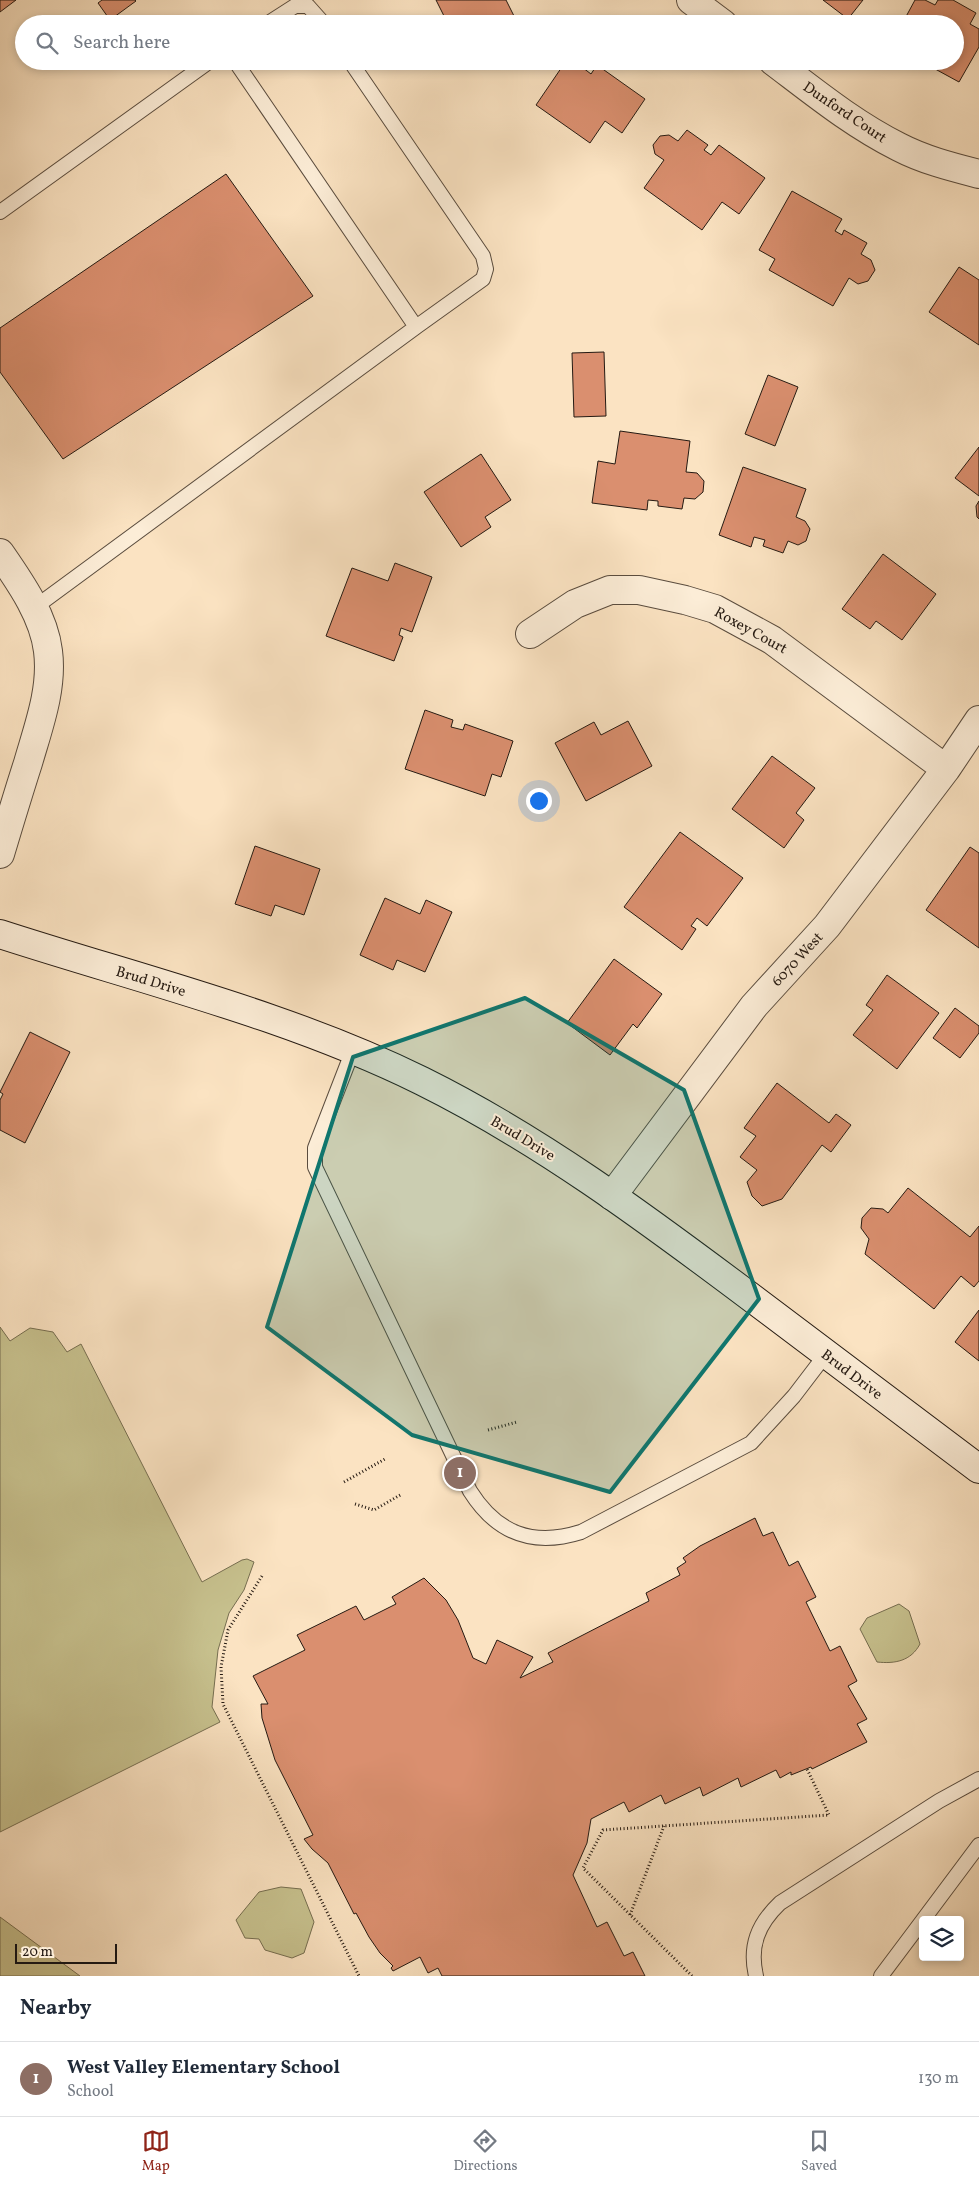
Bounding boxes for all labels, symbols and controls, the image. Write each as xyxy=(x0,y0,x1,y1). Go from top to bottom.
search box xyxy=(15,15,964,70)
icon: search xyxy=(33,29,61,57)
text: Search here xyxy=(73,30,170,56)
street label: Dunford Court xyxy=(798,77,890,149)
street label: Roxey Court xyxy=(710,603,791,660)
your location xyxy=(526,788,552,814)
street label: 6070 West xyxy=(767,928,829,992)
street label: Brud Drive xyxy=(113,962,188,1003)
street label: Brud Drive xyxy=(486,1112,559,1167)
street label: Brud Drive xyxy=(816,1345,886,1405)
pin: 1 xyxy=(444,1454,476,1492)
map controls xyxy=(919,1916,964,1961)
button: layers xyxy=(919,1916,964,1961)
scale bar xyxy=(15,1941,118,1964)
text: 20 m xyxy=(22,1943,53,1962)
text: Nearby xyxy=(20,1994,91,2023)
text: West Valley Elementary School xyxy=(67,2055,340,2081)
text: 1 xyxy=(33,2068,39,2090)
text: 130 m xyxy=(918,2068,959,2090)
text: School xyxy=(67,2081,114,2103)
tab: Map xyxy=(142,2127,170,2176)
tab: Directions xyxy=(453,2127,518,2176)
tab: Saved xyxy=(801,2127,837,2176)

